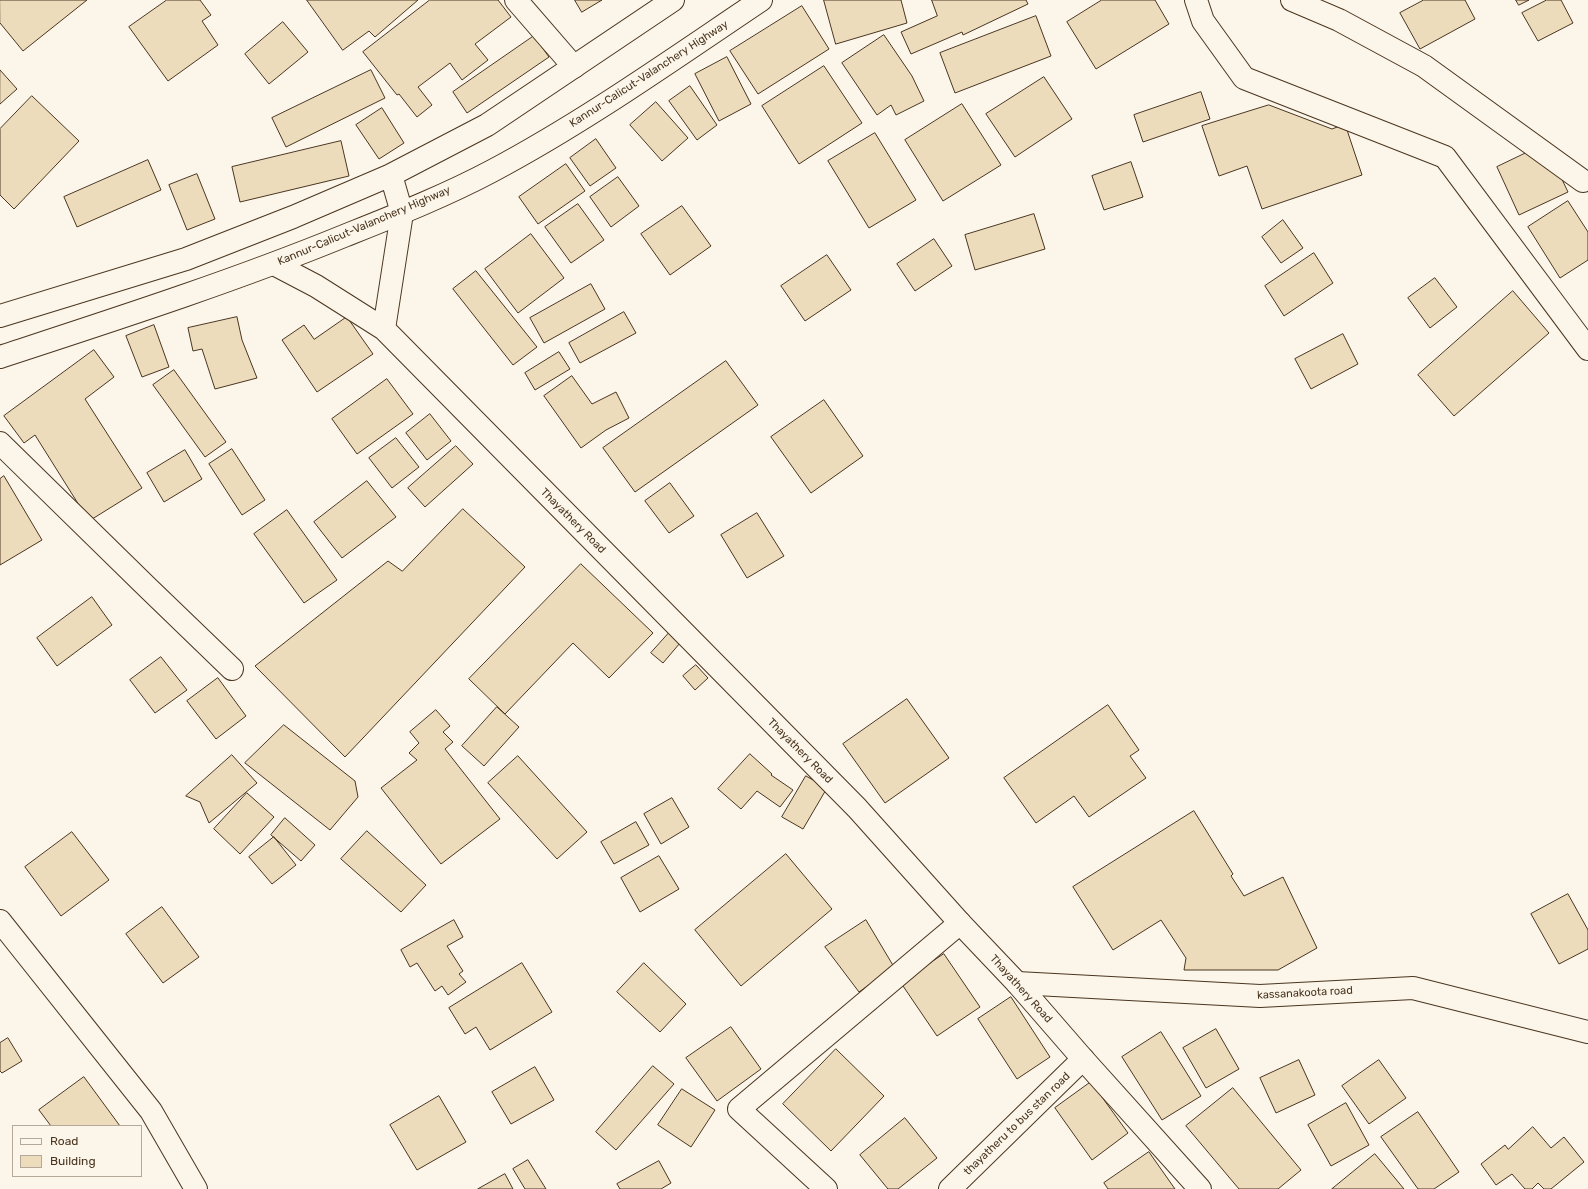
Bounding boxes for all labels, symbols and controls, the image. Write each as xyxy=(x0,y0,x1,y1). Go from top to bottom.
street label: Kannur-Calicut-Valanchery Highway xyxy=(567,18,731,130)
street label: Kannur-Calicut-Valanchery Highway xyxy=(276,184,452,268)
street label: Thayathery Road xyxy=(538,486,608,556)
street label: Thayathery Road xyxy=(765,716,835,786)
street label: Thayathery Road xyxy=(987,952,1055,1026)
street label: kassanakoota road xyxy=(1257,984,1353,1002)
street label: thayatheru to bus stan road xyxy=(961,1070,1073,1178)
legend xyxy=(12,1125,142,1177)
text: Road xyxy=(50,1134,78,1148)
text: Building xyxy=(50,1154,96,1168)

